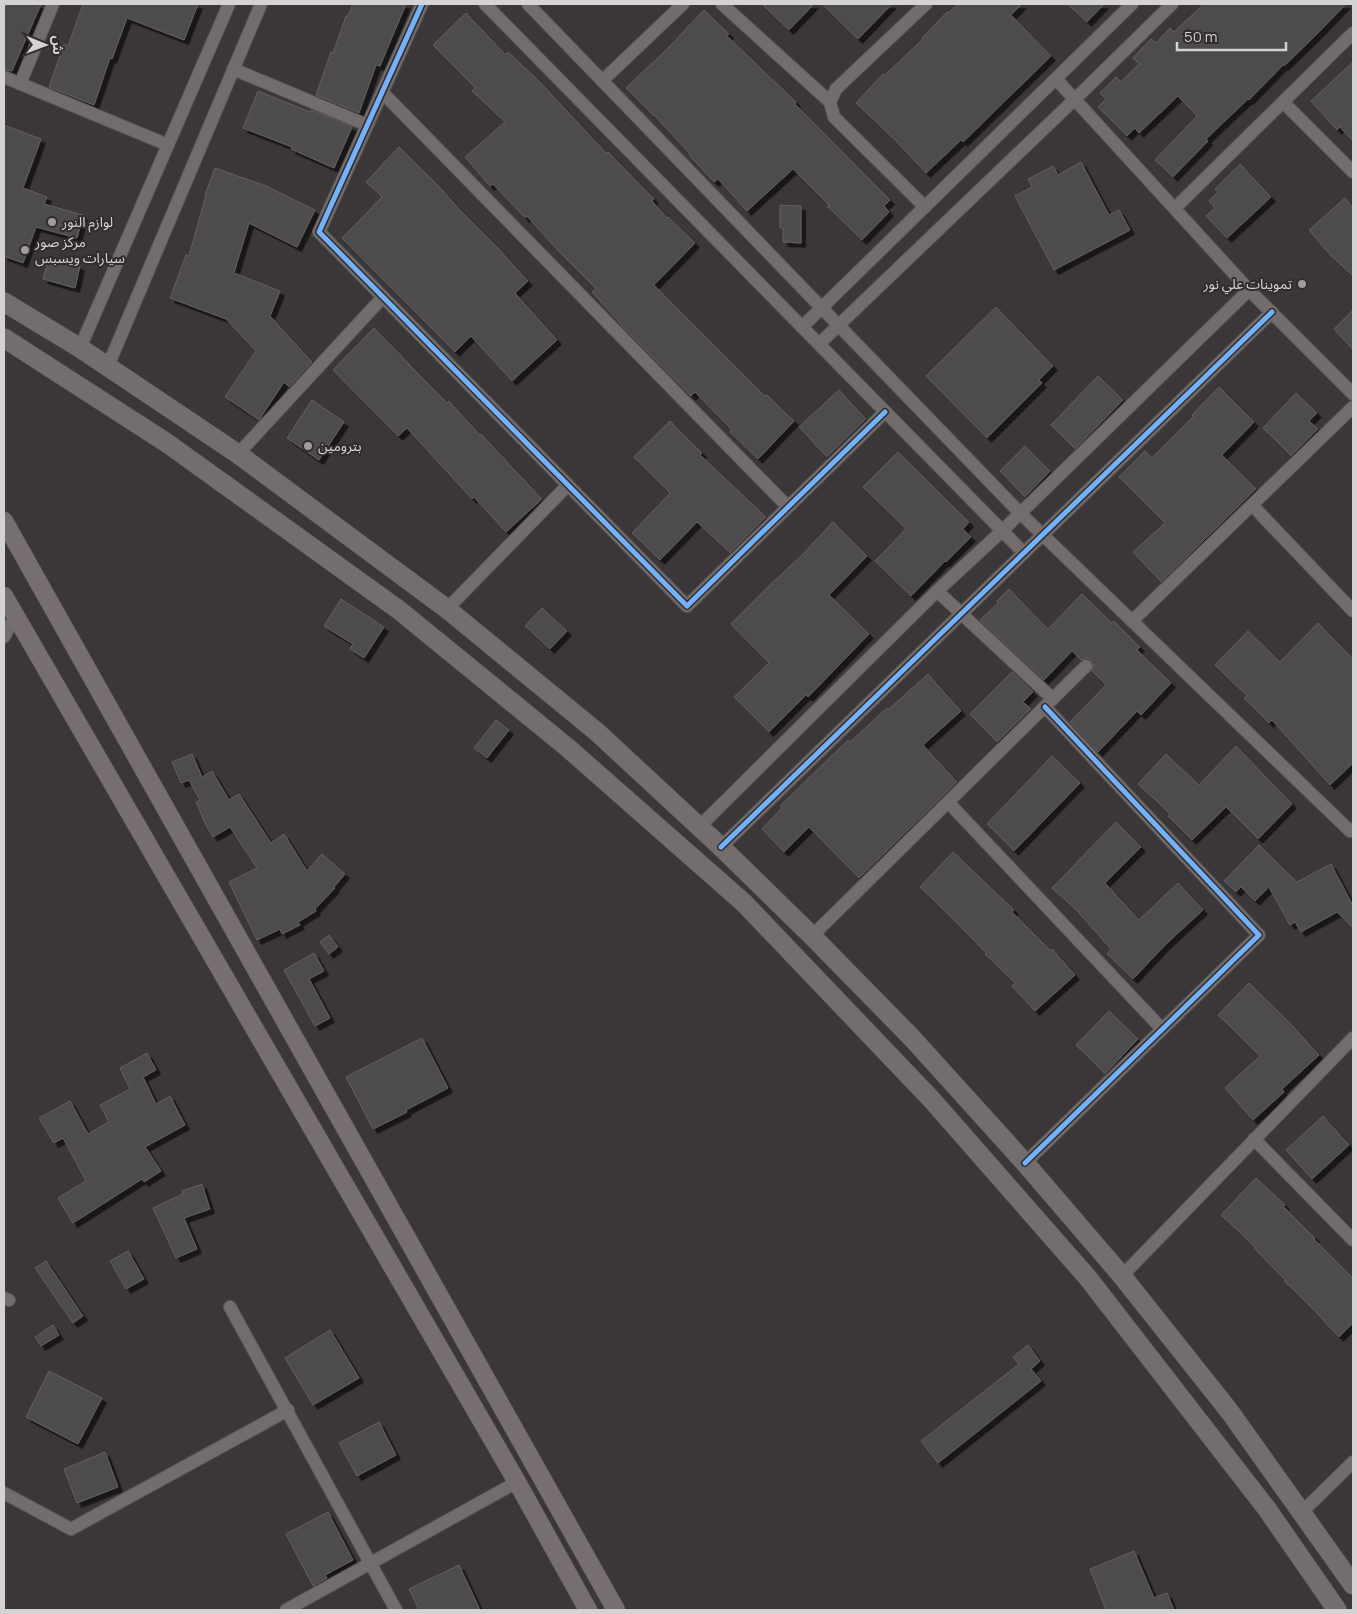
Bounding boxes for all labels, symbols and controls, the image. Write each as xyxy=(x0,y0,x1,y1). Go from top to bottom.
north arrow xyxy=(20,20,70,70)
scale bar xyxy=(1177,20,1286,52)
text: 50 m xyxy=(1184,26,1218,47)
text: ش xyxy=(49,35,68,55)
place label: لوازم النور xyxy=(61,212,113,233)
marker: لوازم النور xyxy=(46,216,58,228)
place label: مركز صور سيارات ويسبس xyxy=(34,232,125,267)
marker: مركز صور سيارات ويسبس xyxy=(19,244,31,256)
place label: تموينات علي نور xyxy=(1202,274,1292,295)
marker: تموينات علي نور xyxy=(1296,278,1308,290)
place label: بترومين xyxy=(318,436,362,455)
marker: بترومين xyxy=(302,440,314,452)

